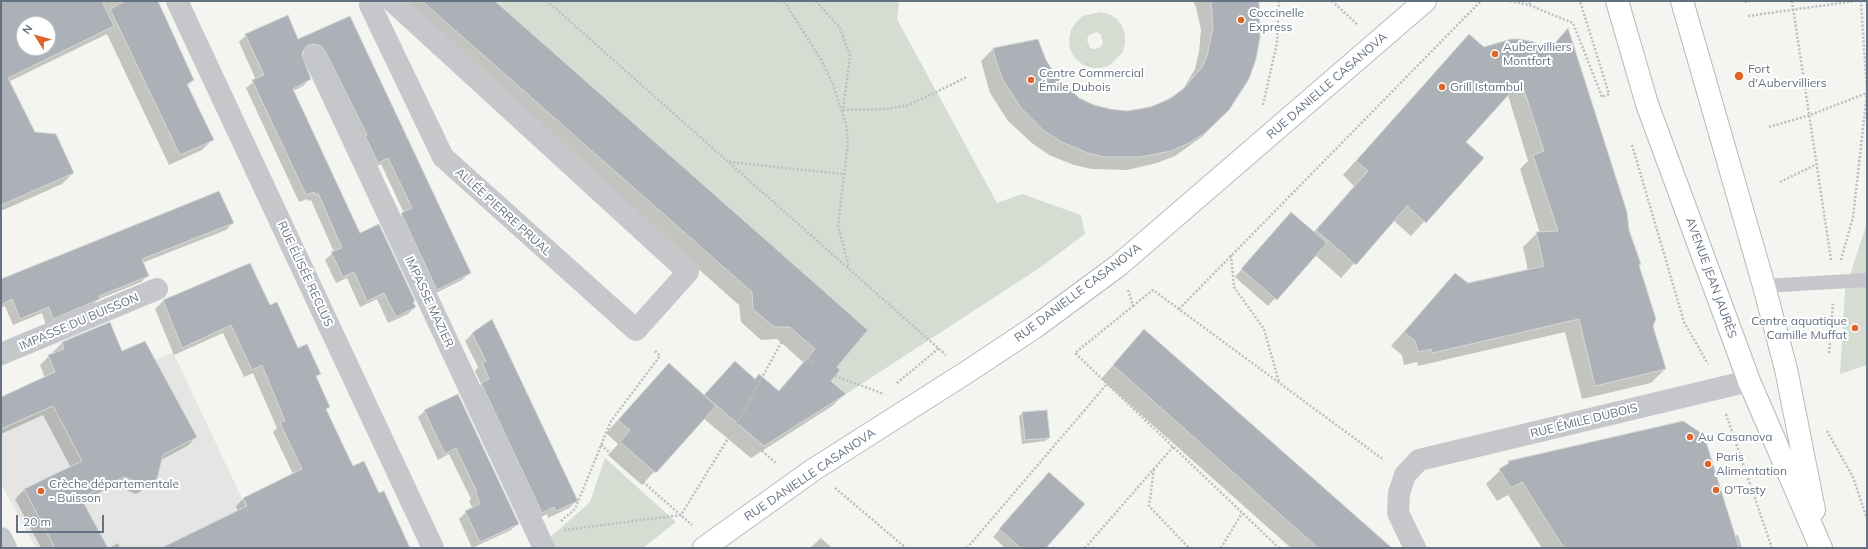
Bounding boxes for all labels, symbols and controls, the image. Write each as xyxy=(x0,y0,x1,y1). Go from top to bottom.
place label: Coccinelle Express xyxy=(1249,6,1304,34)
marker: Coccinelle Express xyxy=(1236,15,1246,25)
north arrow xyxy=(16,16,56,56)
text: N xyxy=(19,22,35,37)
street label: RUE DANIELLE CASANOVA xyxy=(1264,30,1390,142)
place label: Aubervilliers Montfort xyxy=(1503,40,1572,68)
marker: Aubervilliers Montfort xyxy=(1490,49,1500,59)
place label: Fort d'Aubervilliers xyxy=(1748,62,1827,90)
place label: Centre Commercial Émile Dubois xyxy=(1039,66,1144,94)
marker: Fort d'Aubervilliers xyxy=(1733,70,1745,82)
marker: Centre Commercial Émile Dubois xyxy=(1026,75,1036,85)
place label: Grill Istambul xyxy=(1450,80,1523,94)
marker: Grill Istambul xyxy=(1437,82,1447,92)
street label: ALLÉE PIERRE PRUAL xyxy=(452,165,554,259)
street label: AVENUE JEAN JAURÈS xyxy=(1682,216,1740,340)
street label: RUE ÉLISÉE RECLUS xyxy=(274,219,336,329)
street label: RUE DANIELLE CASANOVA xyxy=(1012,241,1144,345)
street label: IMPASSE MAZIER xyxy=(402,254,456,350)
street label: IMPASSE DU BUISSON xyxy=(17,290,141,354)
place label: Centre aquatique Camille Muffat xyxy=(1751,314,1847,342)
marker: Centre aquatique Camille Muffat xyxy=(1850,323,1860,333)
street label: RUE ÉMILE DUBOIS xyxy=(1529,401,1639,441)
street label: RUE DANIELLE CASANOVA xyxy=(742,426,878,524)
place label: Au Casanova xyxy=(1698,430,1772,444)
marker: Au Casanova xyxy=(1685,432,1695,442)
place label: Paris Alimentation xyxy=(1716,450,1787,478)
marker: Paris Alimentation xyxy=(1703,459,1713,469)
place label: Crèche départementale - Buisson xyxy=(49,477,179,505)
place label: O'Tasty xyxy=(1724,483,1766,497)
marker: O'Tasty xyxy=(1711,485,1721,495)
marker: Crèche départementale - Buisson xyxy=(36,486,46,496)
scale bar xyxy=(18,507,106,533)
text: 20 m xyxy=(23,514,51,529)

